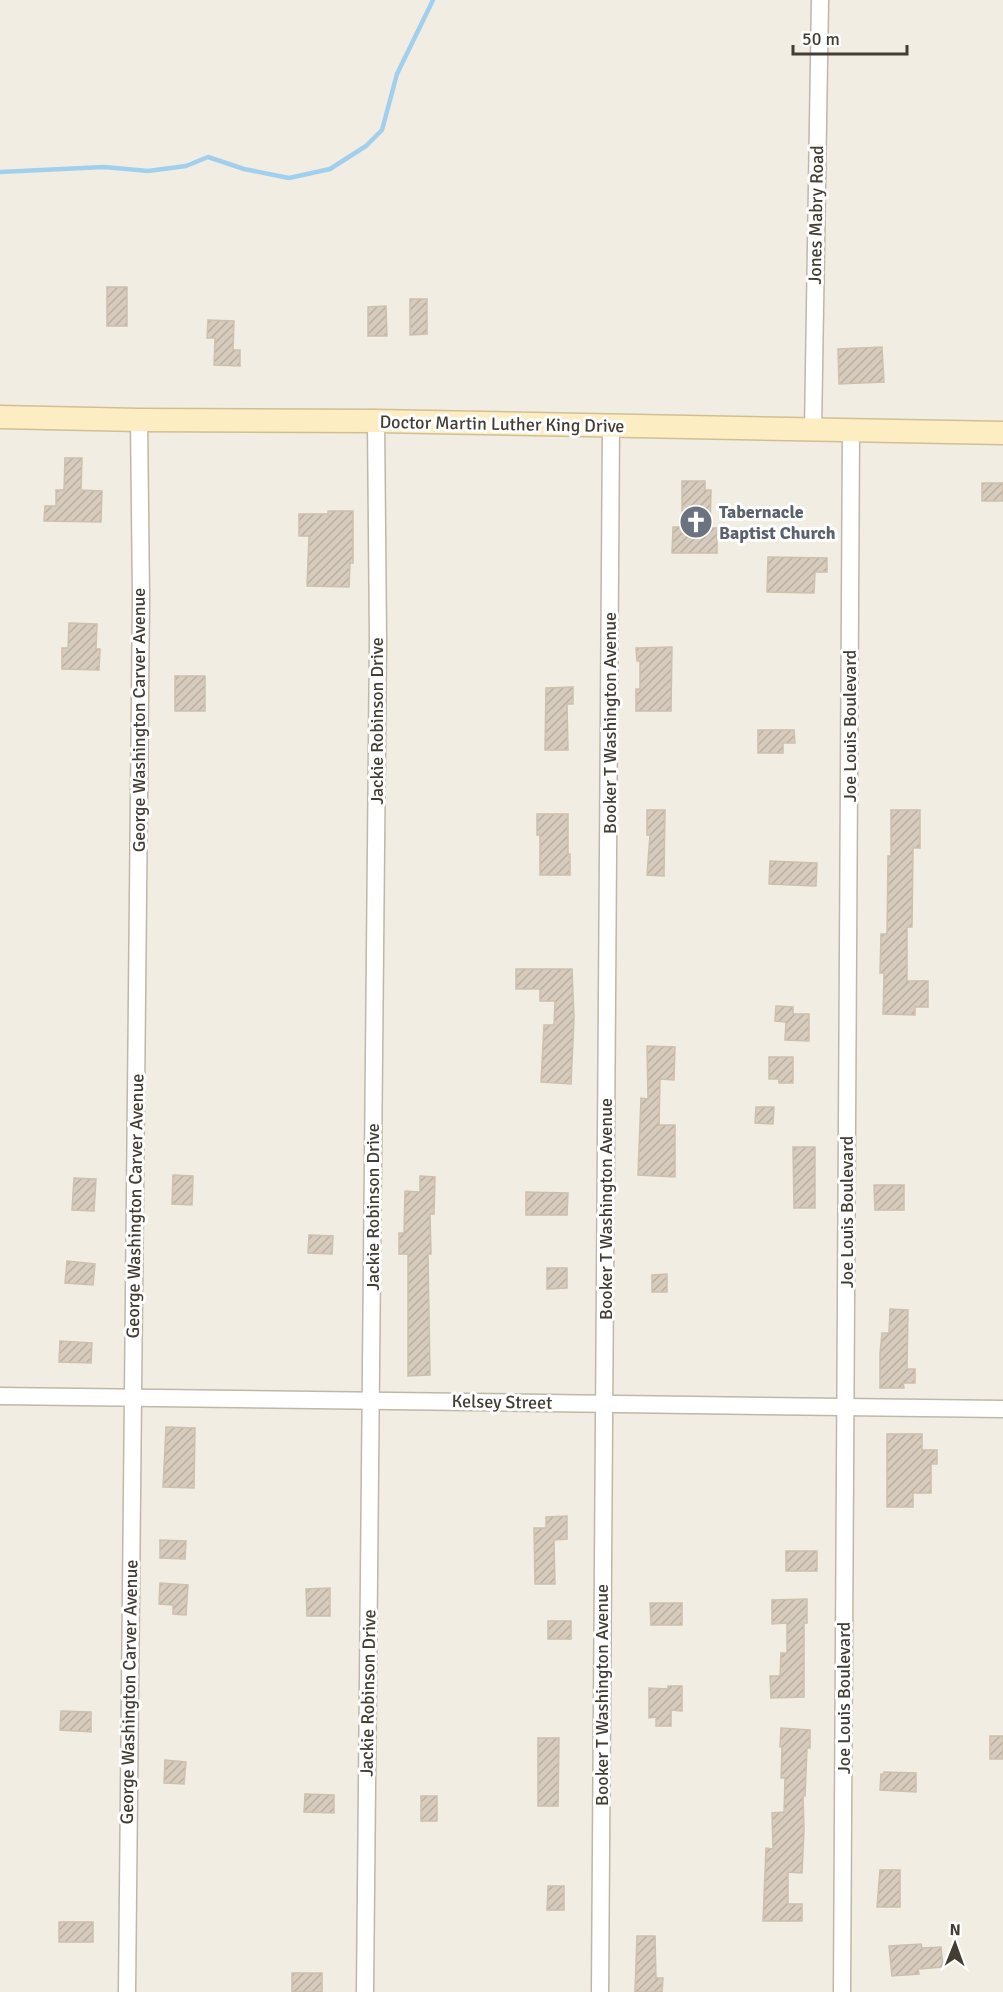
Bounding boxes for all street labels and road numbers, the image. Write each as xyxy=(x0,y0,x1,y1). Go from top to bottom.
street label: Jones Mabry Road xyxy=(804,145,828,285)
street label: Doctor Martin Luther King Drive xyxy=(379,411,625,437)
street label: George Washington Carver Avenue xyxy=(128,588,150,852)
street label: Booker T Washington Avenue xyxy=(599,612,621,834)
street label: Jackie Robinson Drive xyxy=(366,637,388,805)
street label: Joe Louis Boulevard xyxy=(839,650,861,802)
street label: George Washington Carver Avenue xyxy=(122,1073,148,1339)
street label: Booker T Washington Avenue xyxy=(595,1098,617,1320)
street label: Jackie Robinson Drive xyxy=(362,1123,384,1291)
street label: Joe Louis Boulevard xyxy=(836,1136,858,1288)
street label: Kelsey Street xyxy=(451,1390,553,1414)
street label: George Washington Carver Avenue xyxy=(116,1559,142,1825)
street label: Booker T Washington Avenue xyxy=(591,1584,613,1806)
street label: Jackie Robinson Drive xyxy=(356,1609,380,1777)
street label: Joe Louis Boulevard xyxy=(833,1622,855,1774)

